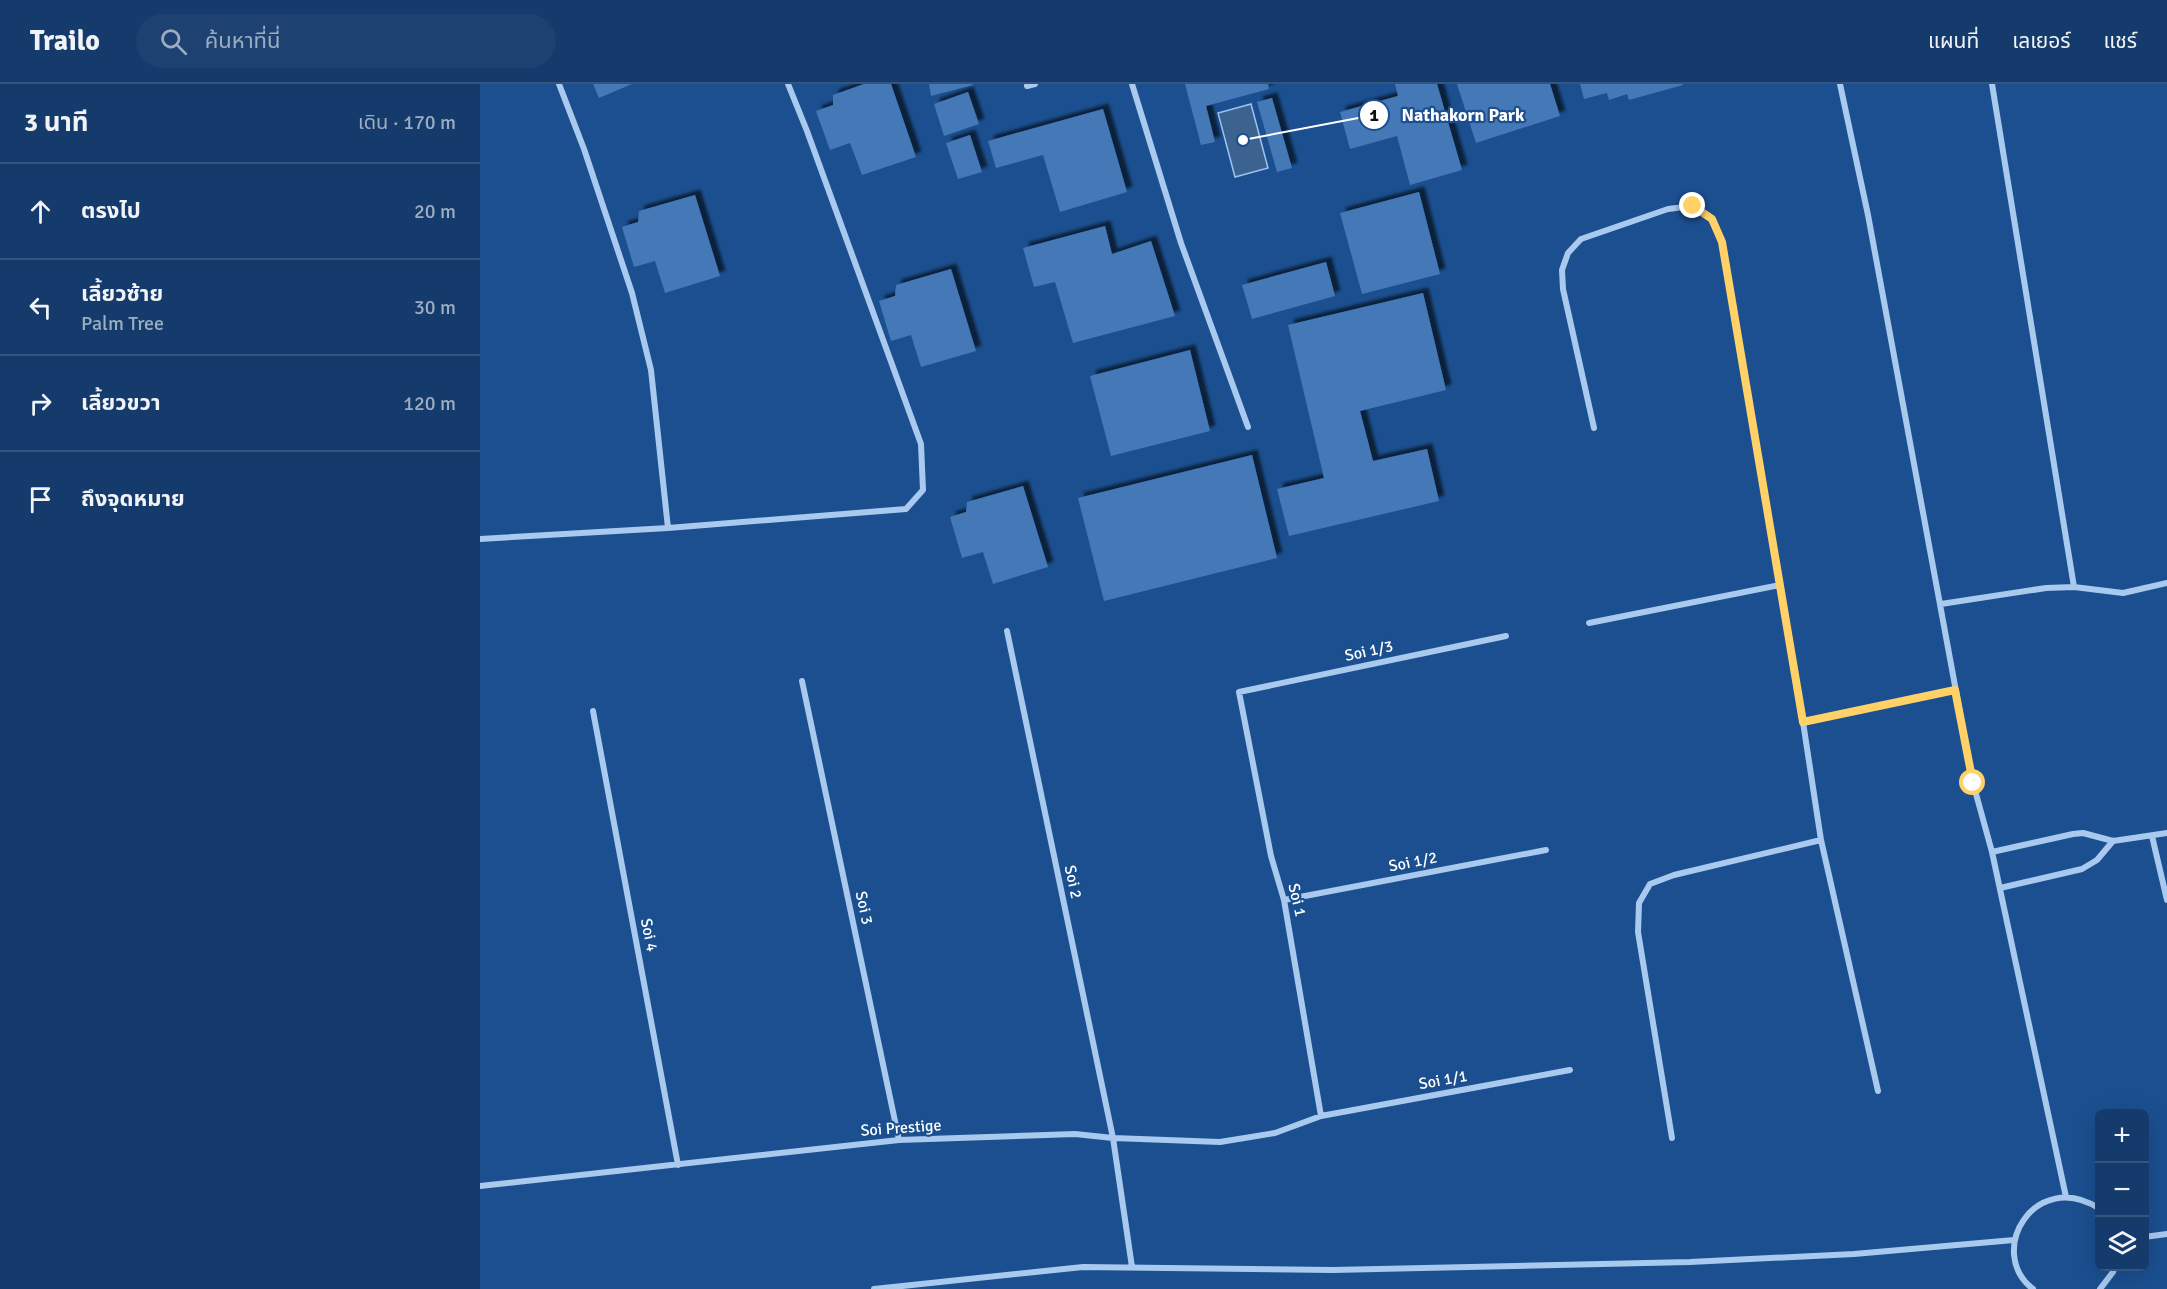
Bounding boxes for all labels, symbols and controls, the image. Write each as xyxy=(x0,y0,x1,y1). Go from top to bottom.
search box xyxy=(136,14,556,68)
text: Trailo xyxy=(30,24,100,58)
icon: search xyxy=(157,25,190,58)
text: ค้นหาที่นี่ xyxy=(205,27,281,54)
text: แผนที่ xyxy=(1928,28,1979,54)
text: เลเยอร์ xyxy=(2012,28,2071,54)
text: แชร์ xyxy=(2104,28,2137,54)
callout: Nathakorn Park xyxy=(1359,97,1536,133)
text: 1 xyxy=(1369,104,1379,126)
text: Nathakorn Park xyxy=(1402,104,1525,126)
text: 3 นาที xyxy=(24,107,89,139)
text: เดิน · 170 m xyxy=(358,110,456,135)
route end xyxy=(1679,192,1705,218)
icon: ahead xyxy=(24,195,57,228)
text: ตรงไป xyxy=(81,197,141,224)
text: 20 m xyxy=(414,199,456,224)
text: เลี้ยวซ้าย xyxy=(81,280,163,307)
icon: left xyxy=(24,291,57,324)
text: 30 m xyxy=(414,295,456,320)
text: Palm Tree xyxy=(81,311,164,336)
icon: right xyxy=(24,387,57,420)
text: เลี้ยวขวา xyxy=(81,389,161,416)
text: 120 m xyxy=(403,391,456,416)
icon: arrive xyxy=(24,483,57,516)
text: ถึงจุดหมาย xyxy=(81,485,185,512)
street label: Soi 1/3 xyxy=(1343,636,1395,666)
route start xyxy=(1959,769,1985,795)
street label: Soi 1/2 xyxy=(1387,847,1439,877)
street label: Soi 2 xyxy=(1060,863,1086,901)
street label: Soi 1 xyxy=(1283,881,1311,919)
street label: Soi 3 xyxy=(851,889,877,927)
street label: Soi 4 xyxy=(636,917,662,954)
street label: Soi 1/1 xyxy=(1417,1066,1469,1094)
map controls xyxy=(2095,1109,2149,1271)
button: + xyxy=(2095,1109,2149,1163)
street label: Soi Prestige xyxy=(860,1115,942,1141)
button: − xyxy=(2095,1163,2149,1217)
button: layers xyxy=(2095,1217,2149,1271)

